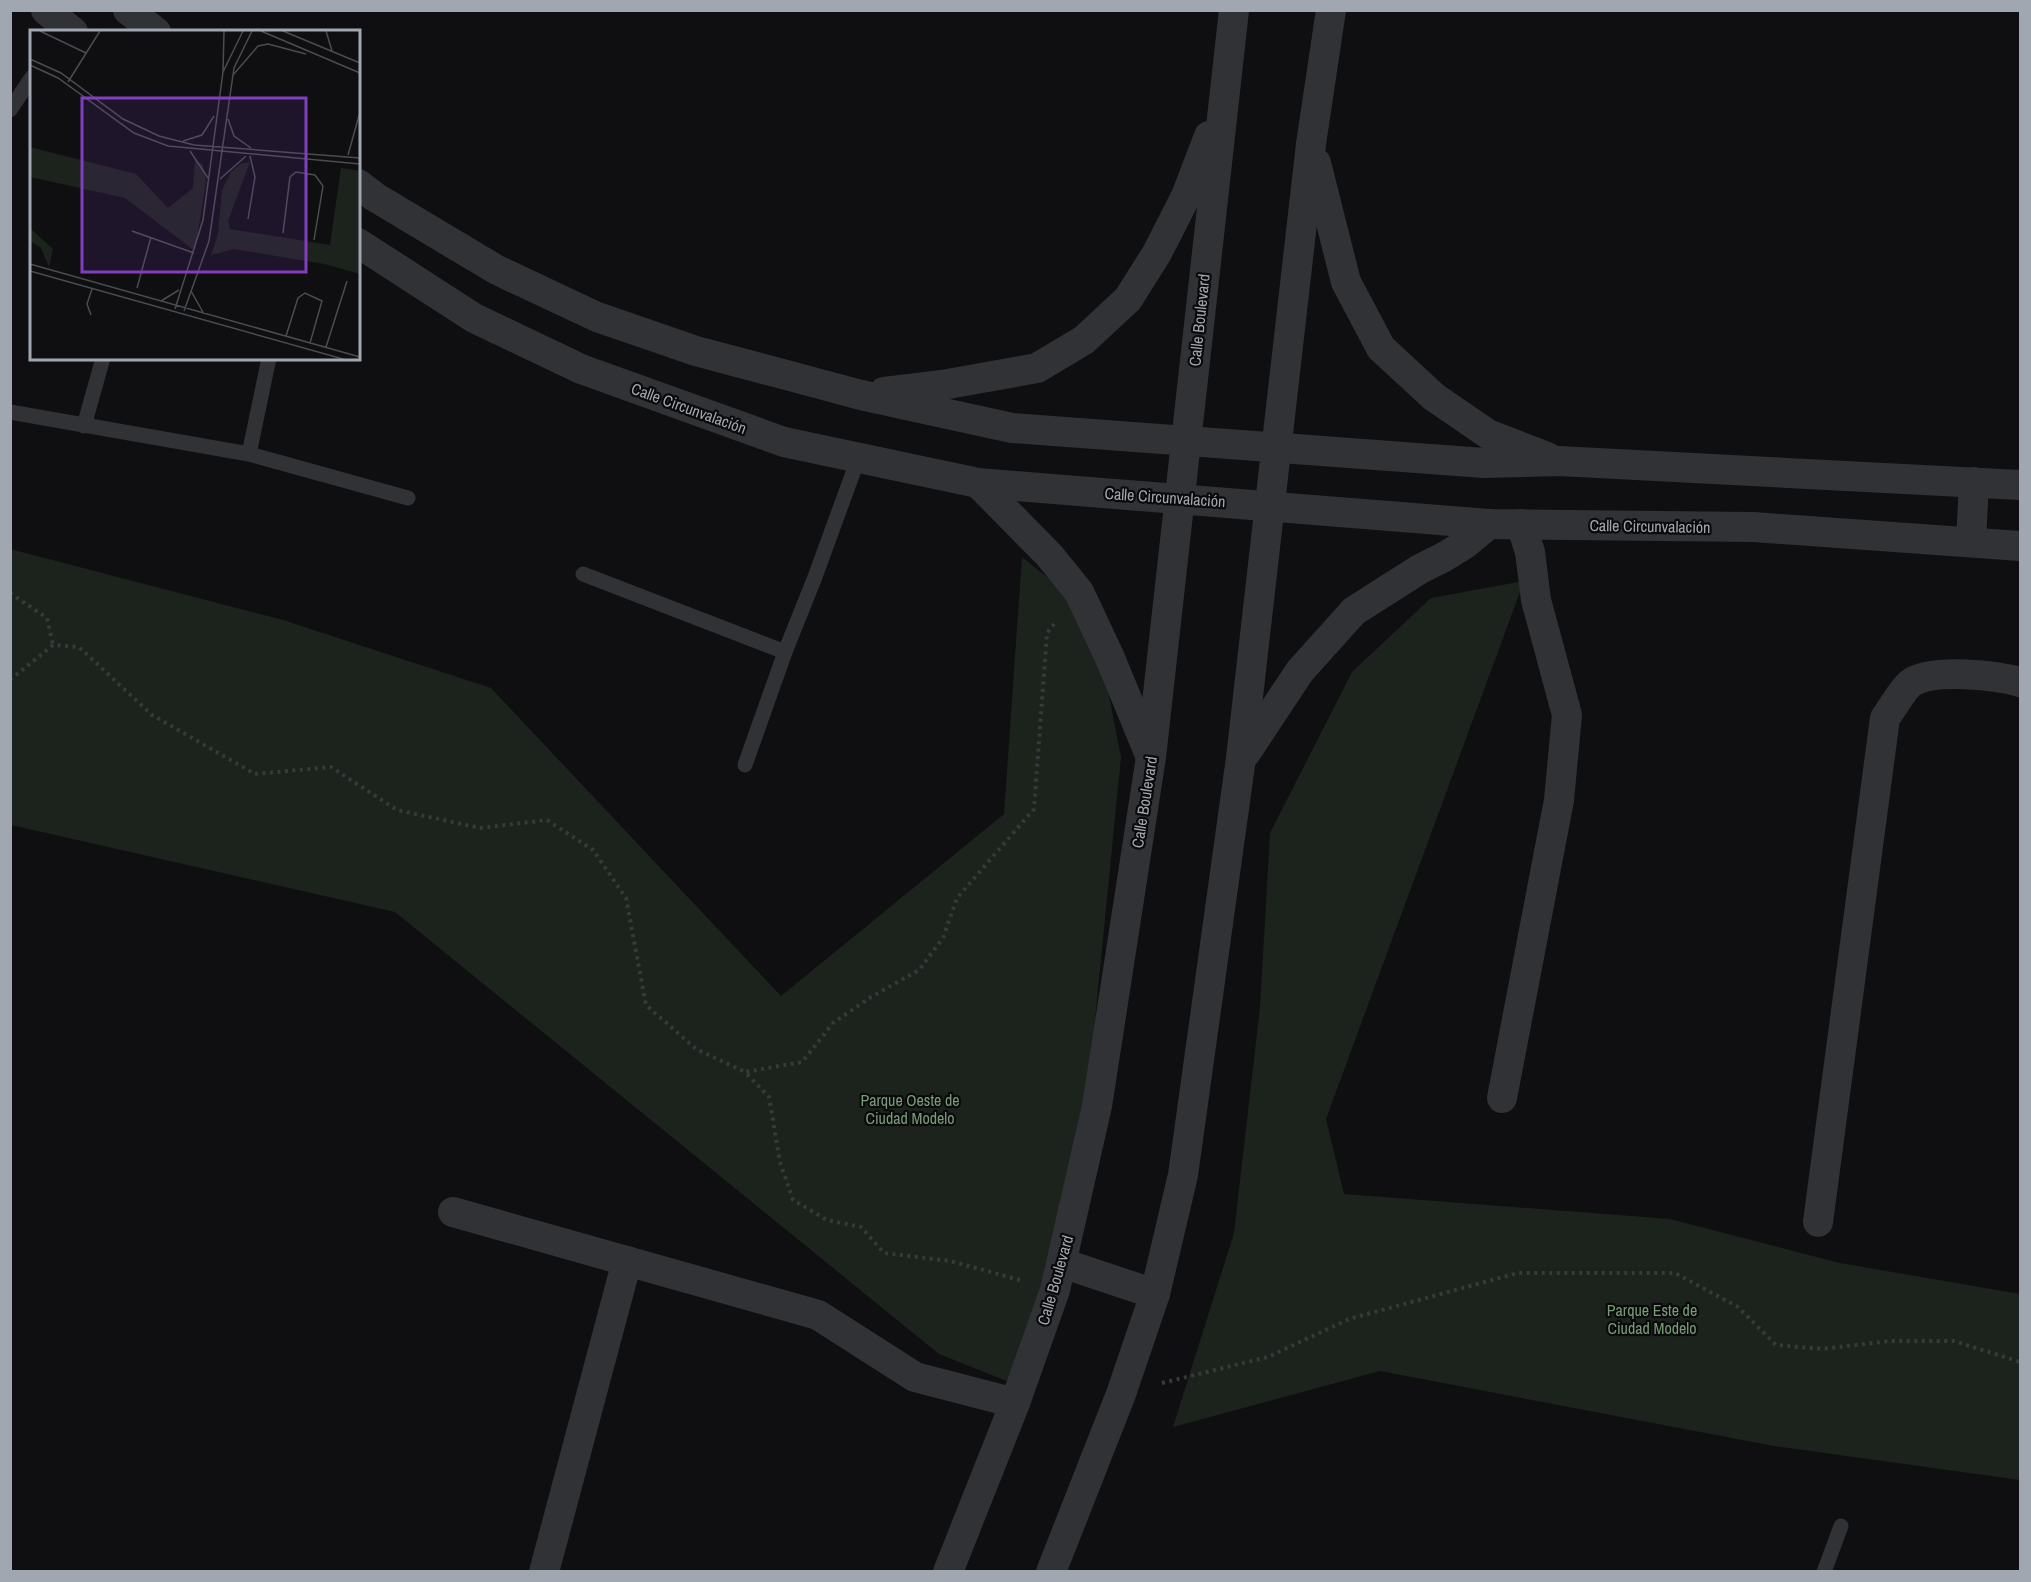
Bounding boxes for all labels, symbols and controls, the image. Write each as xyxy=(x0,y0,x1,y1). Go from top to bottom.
inset map xyxy=(30,30,360,360)
street label: Calle Boulevard xyxy=(1183,273,1215,367)
street label: Calle Circunvalación xyxy=(628,377,750,439)
street label: Calle Circunvalación xyxy=(1104,482,1226,512)
street label: Calle Circunvalación xyxy=(1589,514,1711,538)
street label: Calle Boulevard xyxy=(1126,755,1162,849)
park label: Parque Oeste de Ciudad Modelo xyxy=(860,1089,960,1129)
street label: Calle Boulevard xyxy=(1032,1232,1078,1328)
park label: Parque Este de Ciudad Modelo xyxy=(1607,1299,1697,1339)

